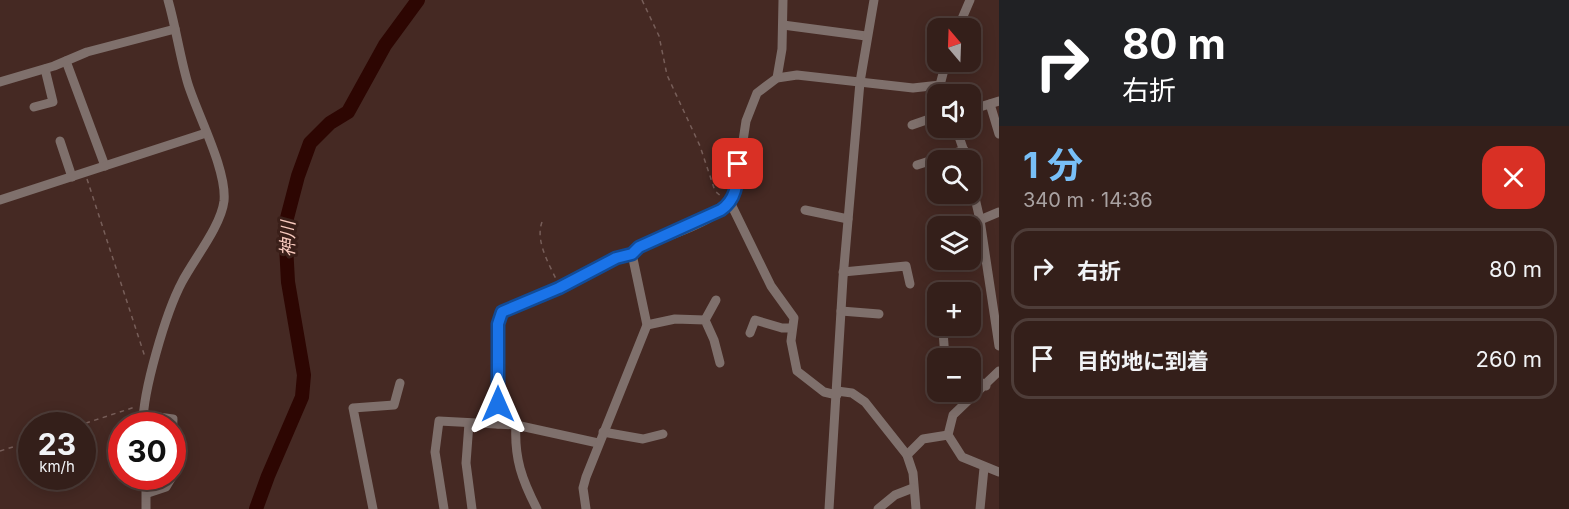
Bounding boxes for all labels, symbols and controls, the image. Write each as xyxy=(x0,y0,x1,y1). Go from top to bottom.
north arrow xyxy=(927,18,981,72)
map controls xyxy=(927,18,981,402)
text: 80 m xyxy=(1122,18,1226,69)
icon: right xyxy=(1023,24,1101,102)
text: 右折 xyxy=(1122,74,1176,107)
button: sound xyxy=(927,84,981,138)
pin xyxy=(712,138,763,189)
text: 1 分 xyxy=(1023,143,1083,187)
button: close xyxy=(1482,146,1545,209)
icon: arrive xyxy=(721,147,754,180)
button: search xyxy=(927,150,981,204)
text: 340 m · 14:36 xyxy=(1023,188,1153,212)
button: layers xyxy=(927,216,981,270)
water label: 神川 xyxy=(277,219,298,257)
icon: right xyxy=(1026,252,1059,285)
text: 80 m xyxy=(1489,256,1542,282)
text: 右折 xyxy=(1077,258,1121,284)
button: + xyxy=(927,282,981,336)
icon: arrive xyxy=(1026,342,1059,375)
text: 260 m xyxy=(1476,346,1542,372)
button: − xyxy=(927,348,981,402)
text: 目的地に到着 xyxy=(1077,348,1209,374)
position arrow xyxy=(466,372,530,436)
speed limit sign: 30 xyxy=(108,412,186,490)
text: 23 xyxy=(38,426,76,462)
text: km/h xyxy=(39,457,75,476)

